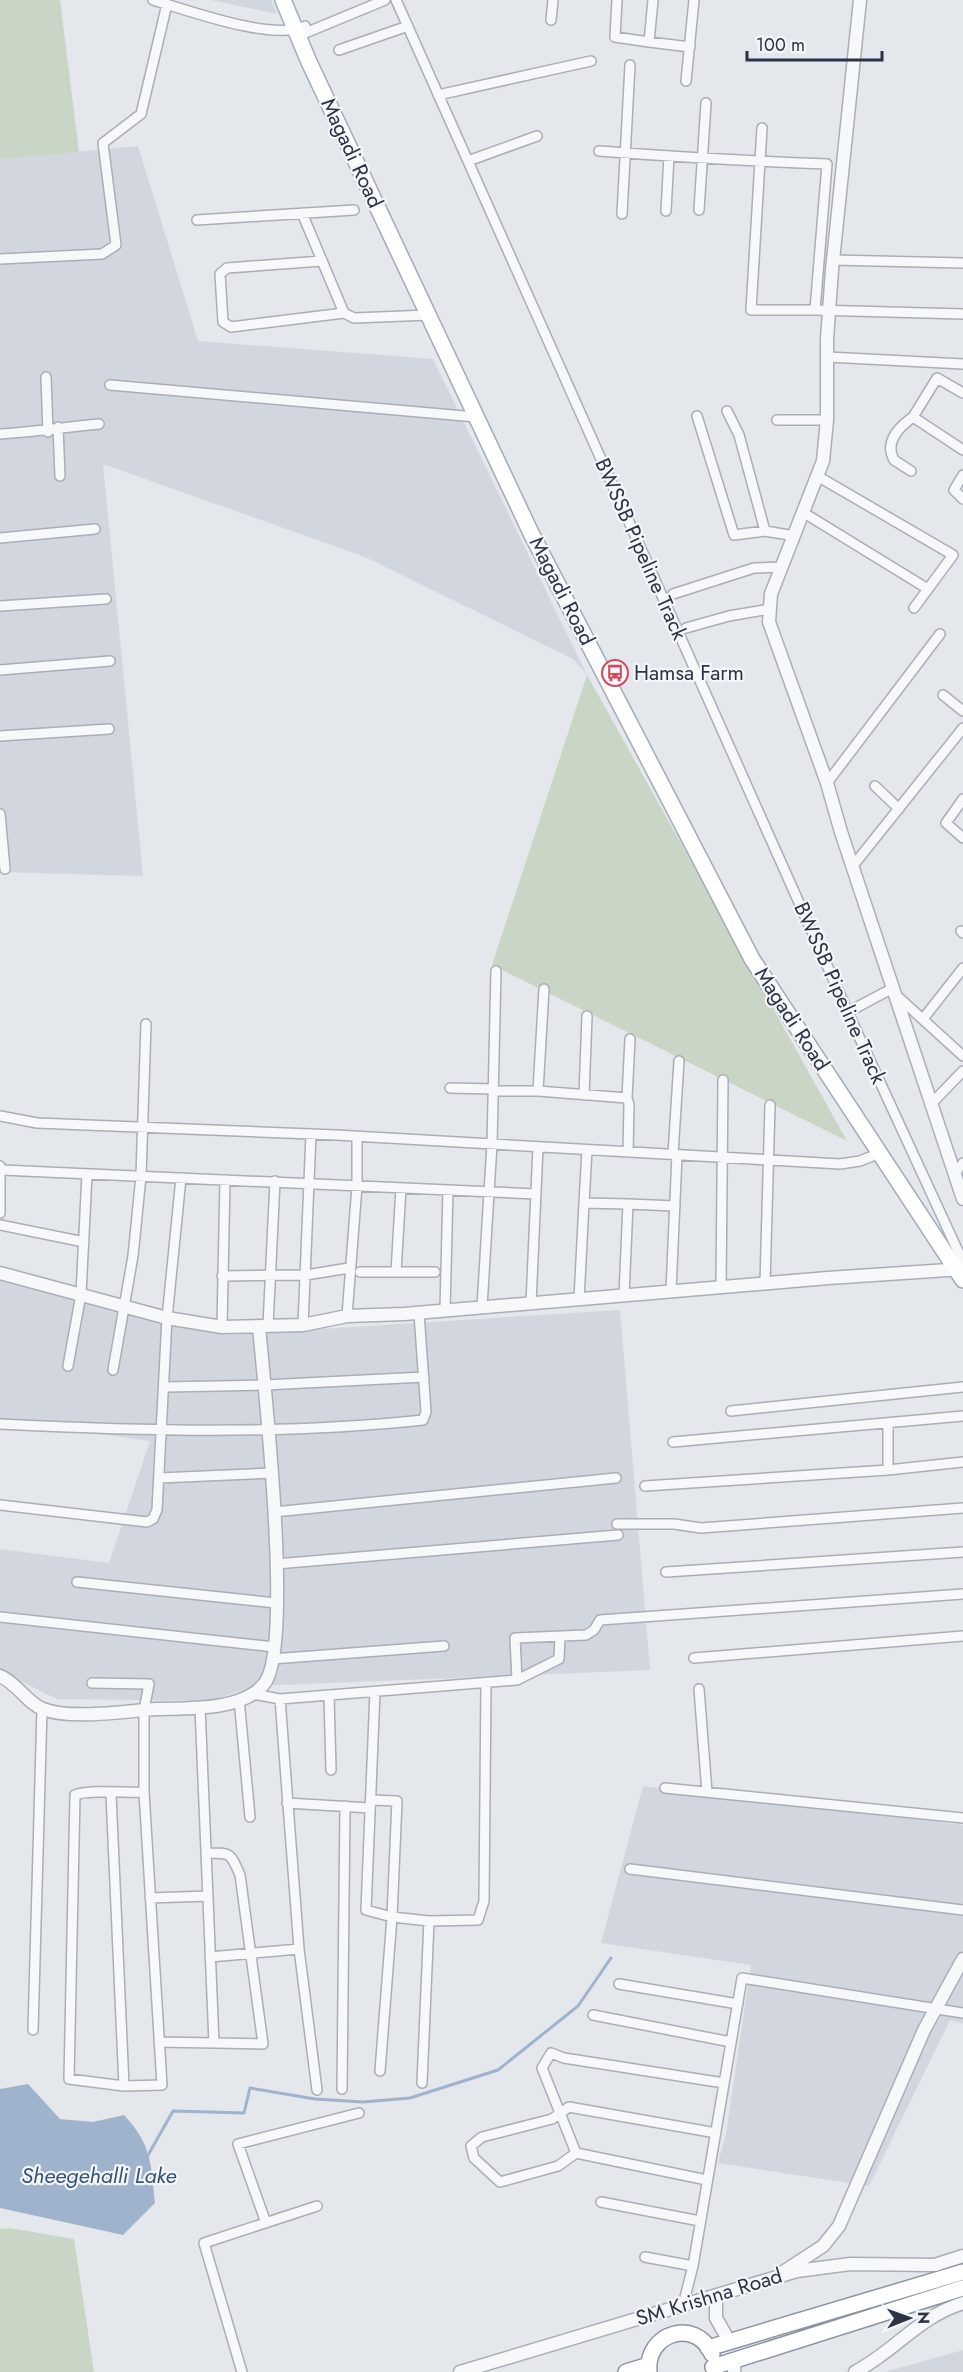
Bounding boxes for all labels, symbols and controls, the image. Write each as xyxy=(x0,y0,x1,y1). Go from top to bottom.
scale bar xyxy=(747,24,882,62)
text: 100 m xyxy=(756,32,805,58)
street label: Magadi Road xyxy=(313,93,391,213)
street label: BWSSB Pipeline Track xyxy=(587,453,695,645)
street label: Magadi Road xyxy=(522,532,602,650)
bus stop icon: Hamsa Farm xyxy=(600,658,630,688)
place label: Hamsa Farm xyxy=(634,658,744,688)
street label: BWSSB Pipeline Track xyxy=(786,897,894,1089)
street label: Magadi Road xyxy=(747,961,837,1077)
water label: Sheegehalli Lake xyxy=(21,2159,177,2191)
street label: SM Krishna Road xyxy=(632,2260,786,2334)
north arrow xyxy=(879,2288,939,2348)
text: N xyxy=(912,2311,935,2324)

